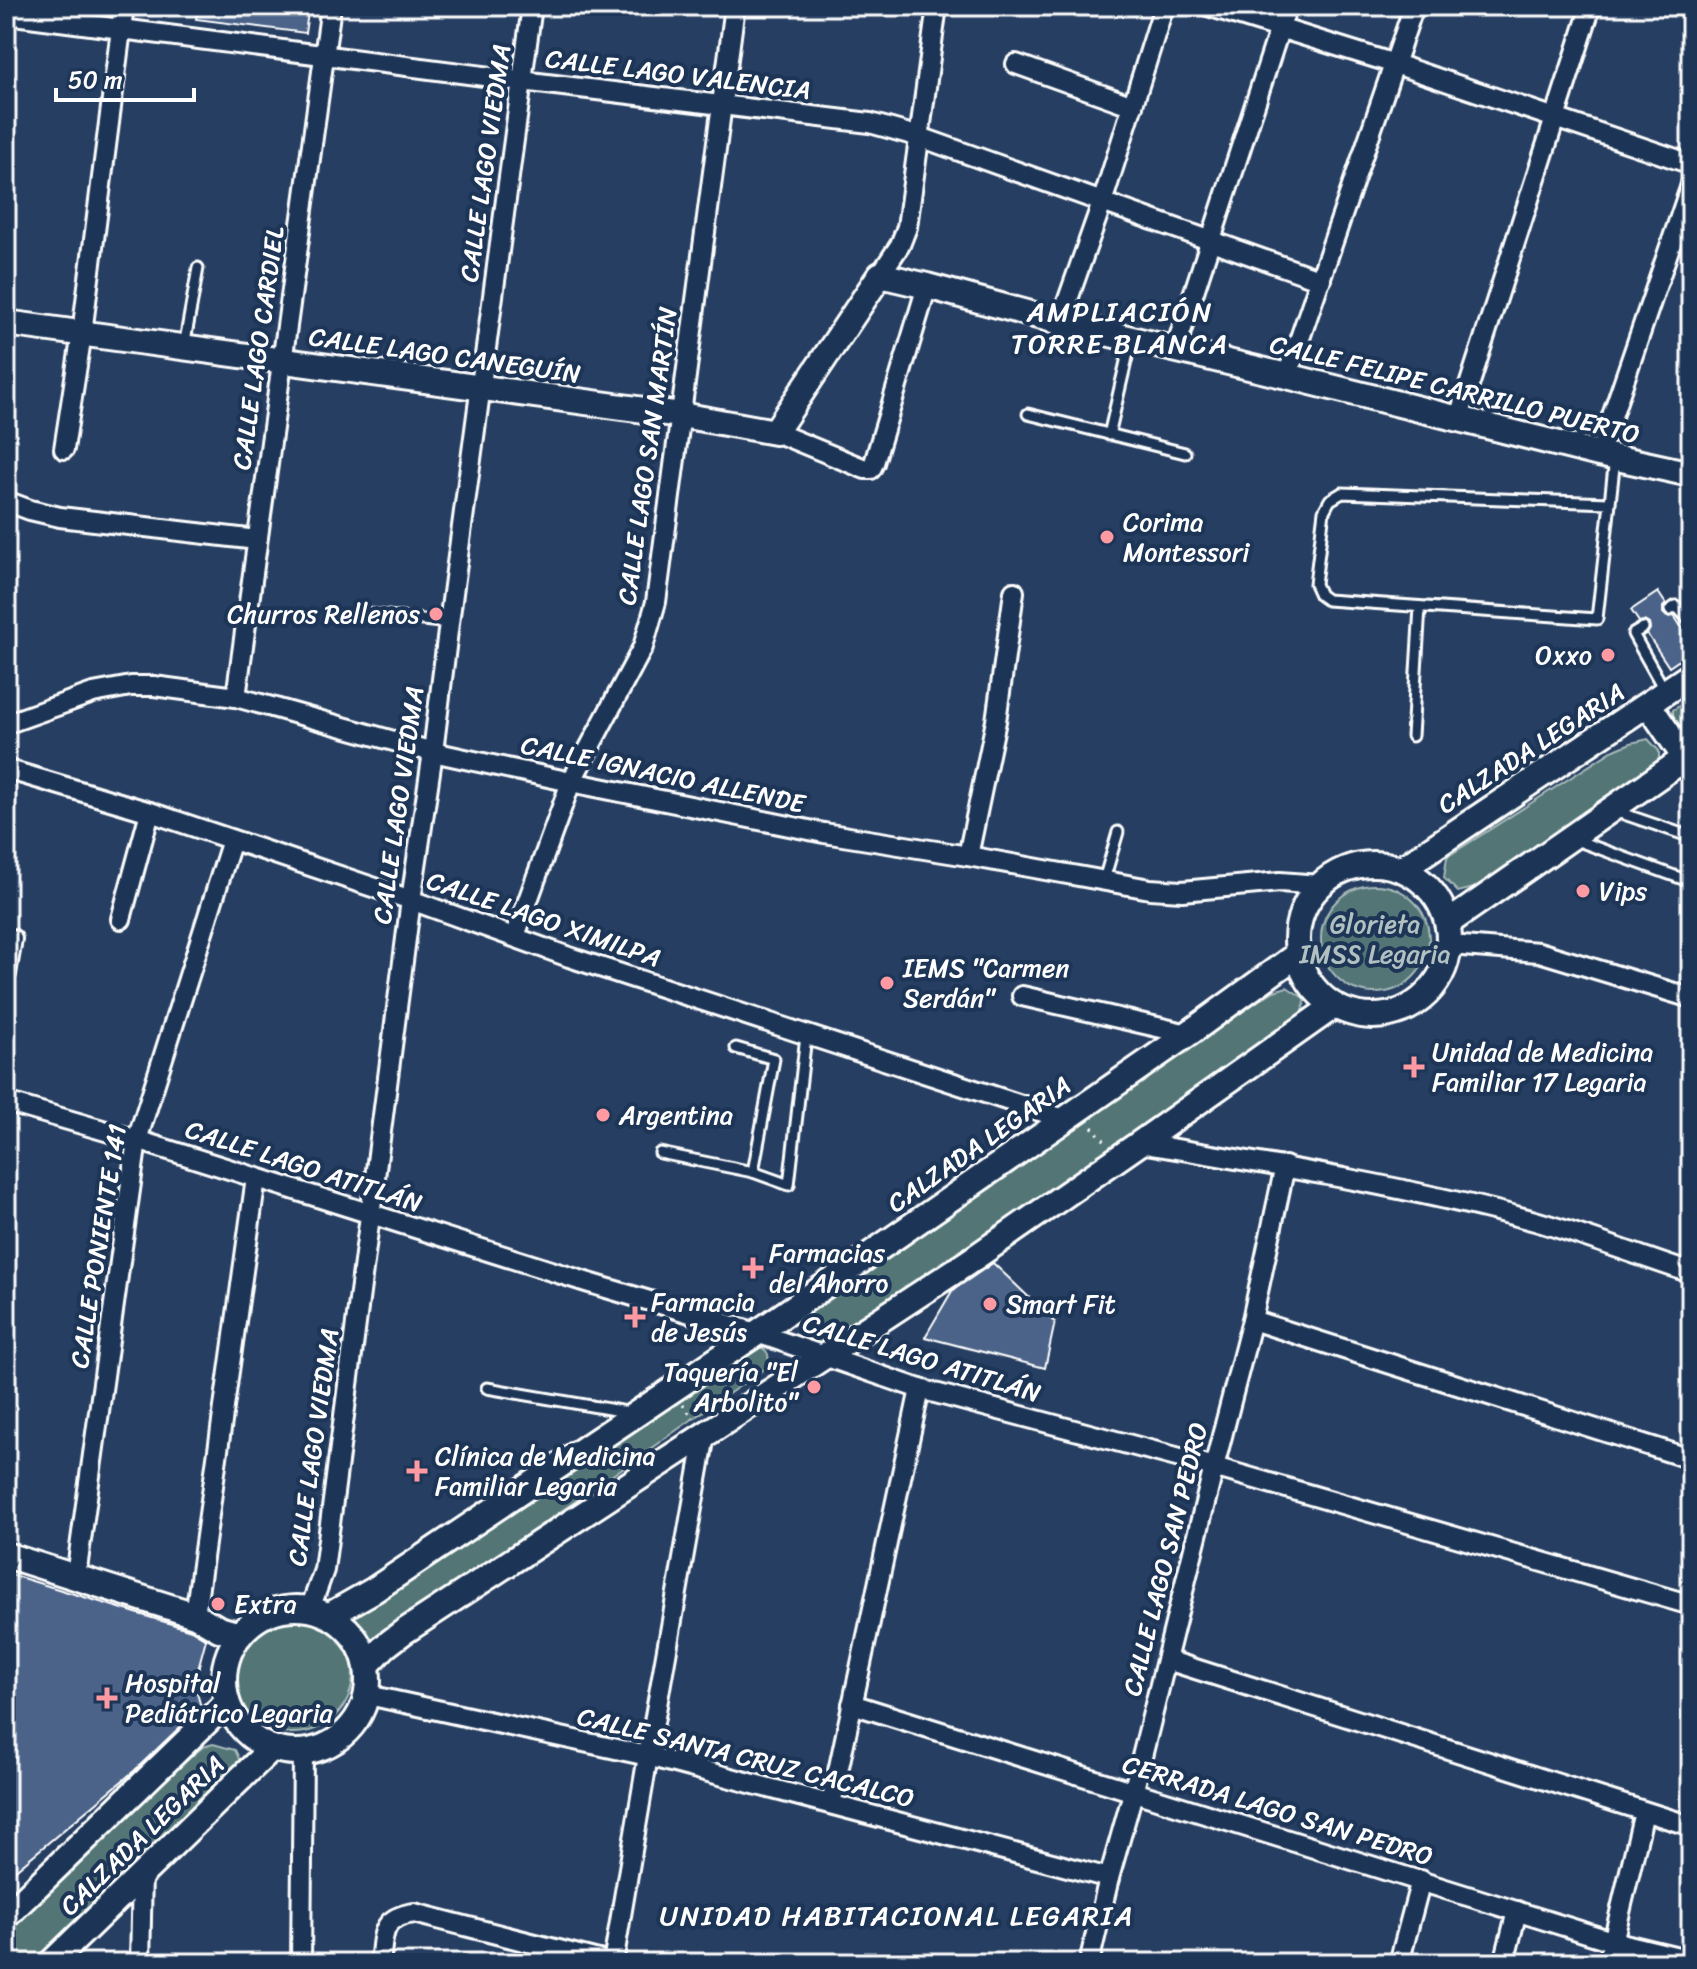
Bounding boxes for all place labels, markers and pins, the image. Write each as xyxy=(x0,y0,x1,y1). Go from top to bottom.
place label: Corima Montessori xyxy=(1123,499,1250,575)
marker: Corima Montessori xyxy=(1098,528,1116,546)
place label: Churros Rellenos xyxy=(227,591,420,637)
marker: Churros Rellenos xyxy=(427,605,445,623)
place label: Oxxo xyxy=(1535,632,1592,678)
marker: Oxxo xyxy=(1599,646,1617,664)
place label: Vips xyxy=(1599,868,1647,914)
marker: Vips xyxy=(1574,882,1592,900)
place label: IEMS "Carmen Serdán" xyxy=(902,945,1069,1021)
marker: IEMS "Carmen Serdán" xyxy=(878,974,896,992)
place label: Unidad de Medicina Familiar 17 Legaria xyxy=(1432,1029,1653,1105)
marker: Unidad de Medicina Familiar 17 Legaria xyxy=(1403,1056,1425,1078)
place label: Argentina xyxy=(618,1092,733,1138)
marker: Argentina xyxy=(594,1106,612,1124)
place label: Farmacias del Ahorro xyxy=(769,1230,888,1306)
marker: Farmacias del Ahorro xyxy=(744,1259,762,1277)
place label: Farmacia de Jesús xyxy=(651,1279,755,1355)
place label: Smart Fit xyxy=(1006,1281,1116,1327)
marker: Smart Fit xyxy=(981,1295,999,1313)
marker: Farmacia de Jesús xyxy=(626,1308,644,1326)
place label: Taquería "El Arbolito" xyxy=(664,1349,800,1425)
marker: Taquería "El Arbolito" xyxy=(805,1378,823,1396)
place label: Clínica de Medicina Familiar Legaria xyxy=(435,1433,655,1509)
marker: Clínica de Medicina Familiar Legaria xyxy=(406,1460,428,1482)
place label: Extra xyxy=(234,1581,297,1627)
marker: Extra xyxy=(209,1595,227,1613)
place label: Hospital Pediátrico Legaria xyxy=(125,1660,334,1736)
marker: Hospital Pediátrico Legaria xyxy=(96,1687,118,1709)

